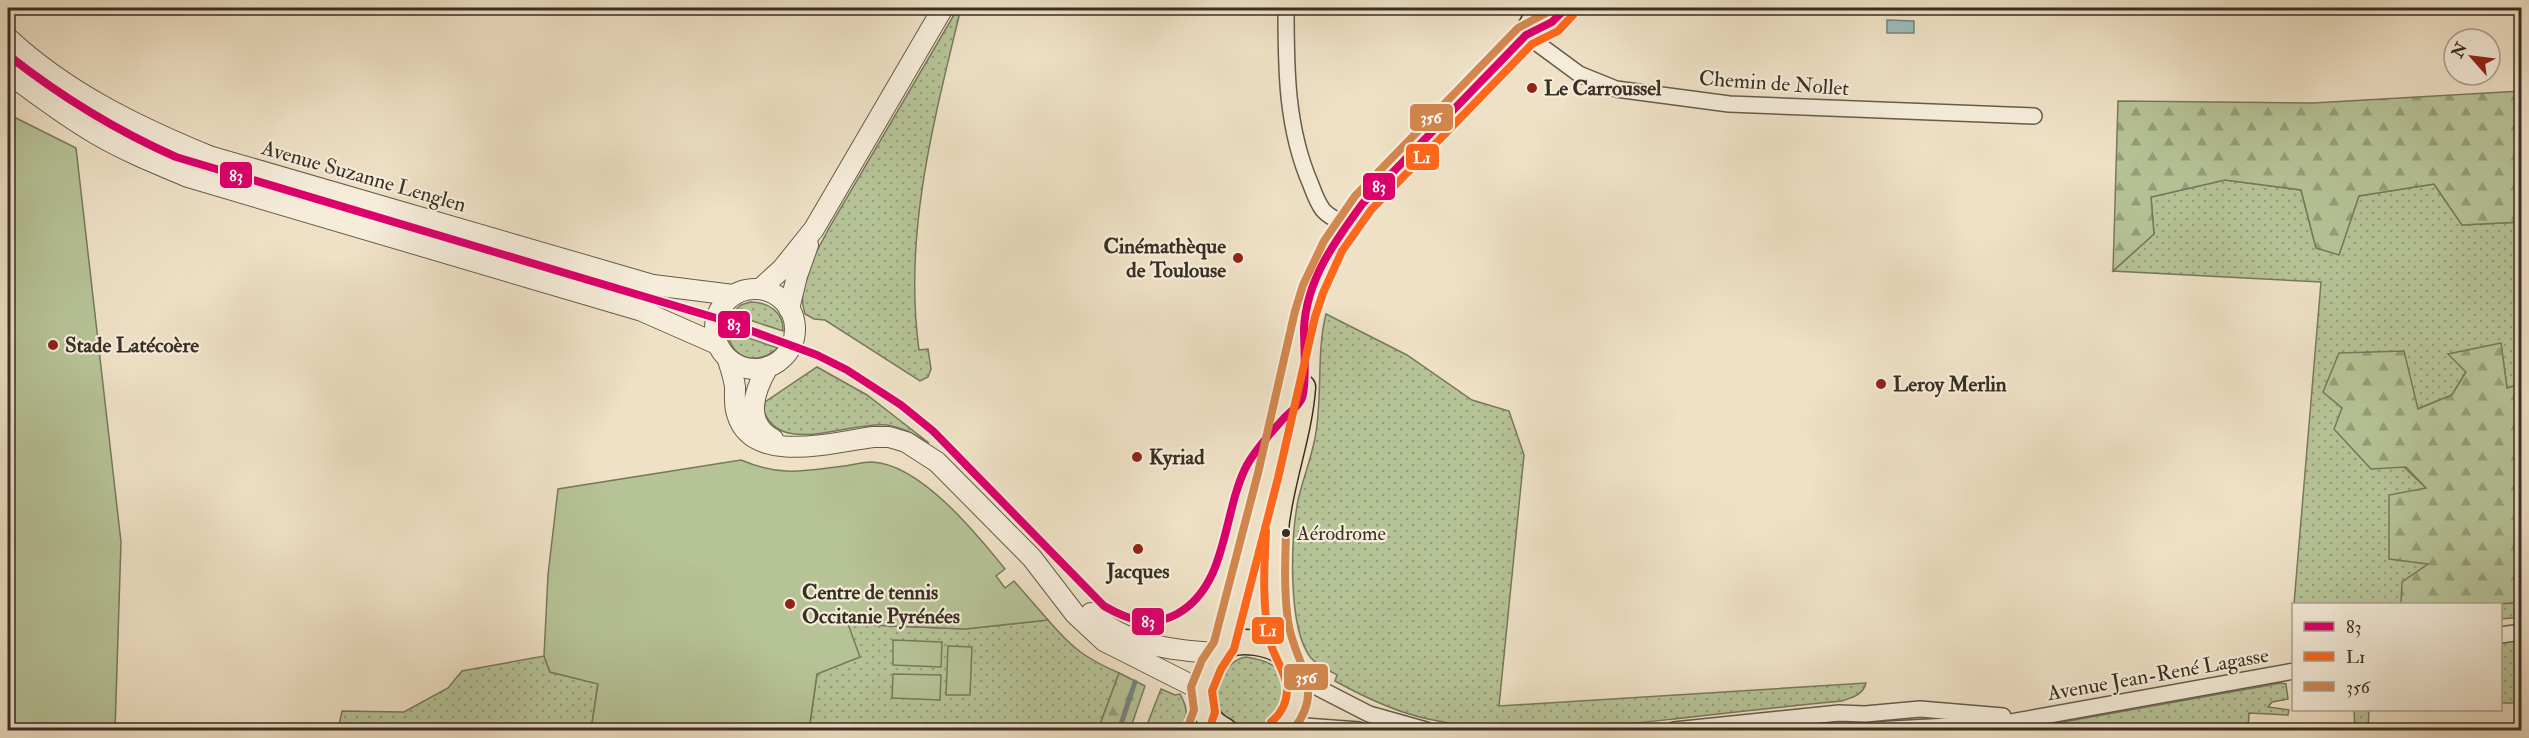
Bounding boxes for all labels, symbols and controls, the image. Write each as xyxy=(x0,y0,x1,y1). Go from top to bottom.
north arrow xyxy=(2442,27,2502,87)
text: N xyxy=(2447,39,2472,62)
street label: Chemin de Nollet xyxy=(1698,65,1850,102)
place label: Le Carroussel xyxy=(1544,75,1662,102)
marker: Le Carroussel xyxy=(1525,81,1539,95)
line badge: 356 xyxy=(1409,103,1454,132)
text: 356 xyxy=(1420,108,1444,128)
street label: Avenue Suzanne Lenglen xyxy=(258,134,469,219)
line badge: L1 xyxy=(1405,143,1440,171)
text: L1 xyxy=(1413,148,1431,168)
line badge: 83 xyxy=(219,161,253,189)
text: 83 xyxy=(229,166,243,186)
line badge: 83 xyxy=(1362,172,1396,201)
text: 83 xyxy=(1372,177,1386,197)
place label: Cinémathèque de Toulouse xyxy=(1103,233,1226,284)
marker: Cinémathèque de Toulouse xyxy=(1231,251,1245,265)
line badge: 83 xyxy=(717,310,751,339)
text: 83 xyxy=(727,315,741,335)
place label: Stade Latécoère xyxy=(65,332,199,359)
marker: Stade Latécoère xyxy=(46,338,60,352)
place label: Leroy Merlin xyxy=(1893,371,2007,398)
marker: Leroy Merlin xyxy=(1874,377,1888,391)
place label: Kyriad xyxy=(1149,444,1205,471)
marker: Kyriad xyxy=(1130,450,1144,464)
place label: Aérodrome xyxy=(1296,521,1386,546)
marker: Aérodrome xyxy=(1280,527,1292,539)
marker: Jacques xyxy=(1131,542,1145,556)
place label: Jacques xyxy=(1106,558,1169,585)
place label: Centre de tennis Occitanie Pyrénées xyxy=(802,579,960,630)
marker: Centre de tennis Occitanie Pyrénées xyxy=(783,597,797,611)
legend xyxy=(2292,603,2502,711)
line badge: 83 xyxy=(1131,607,1165,636)
text: 83 xyxy=(1141,612,1155,632)
line badge: L1 xyxy=(1251,616,1285,645)
text: 83 xyxy=(2346,616,2361,639)
text: L1 xyxy=(1259,621,1277,641)
street label: Avenue Jean-René Lagasse xyxy=(2044,642,2271,707)
text: L1 xyxy=(2346,646,2365,669)
line badge: 356 xyxy=(1283,663,1329,691)
text: 356 xyxy=(1295,668,1319,688)
text: 356 xyxy=(2346,676,2371,699)

